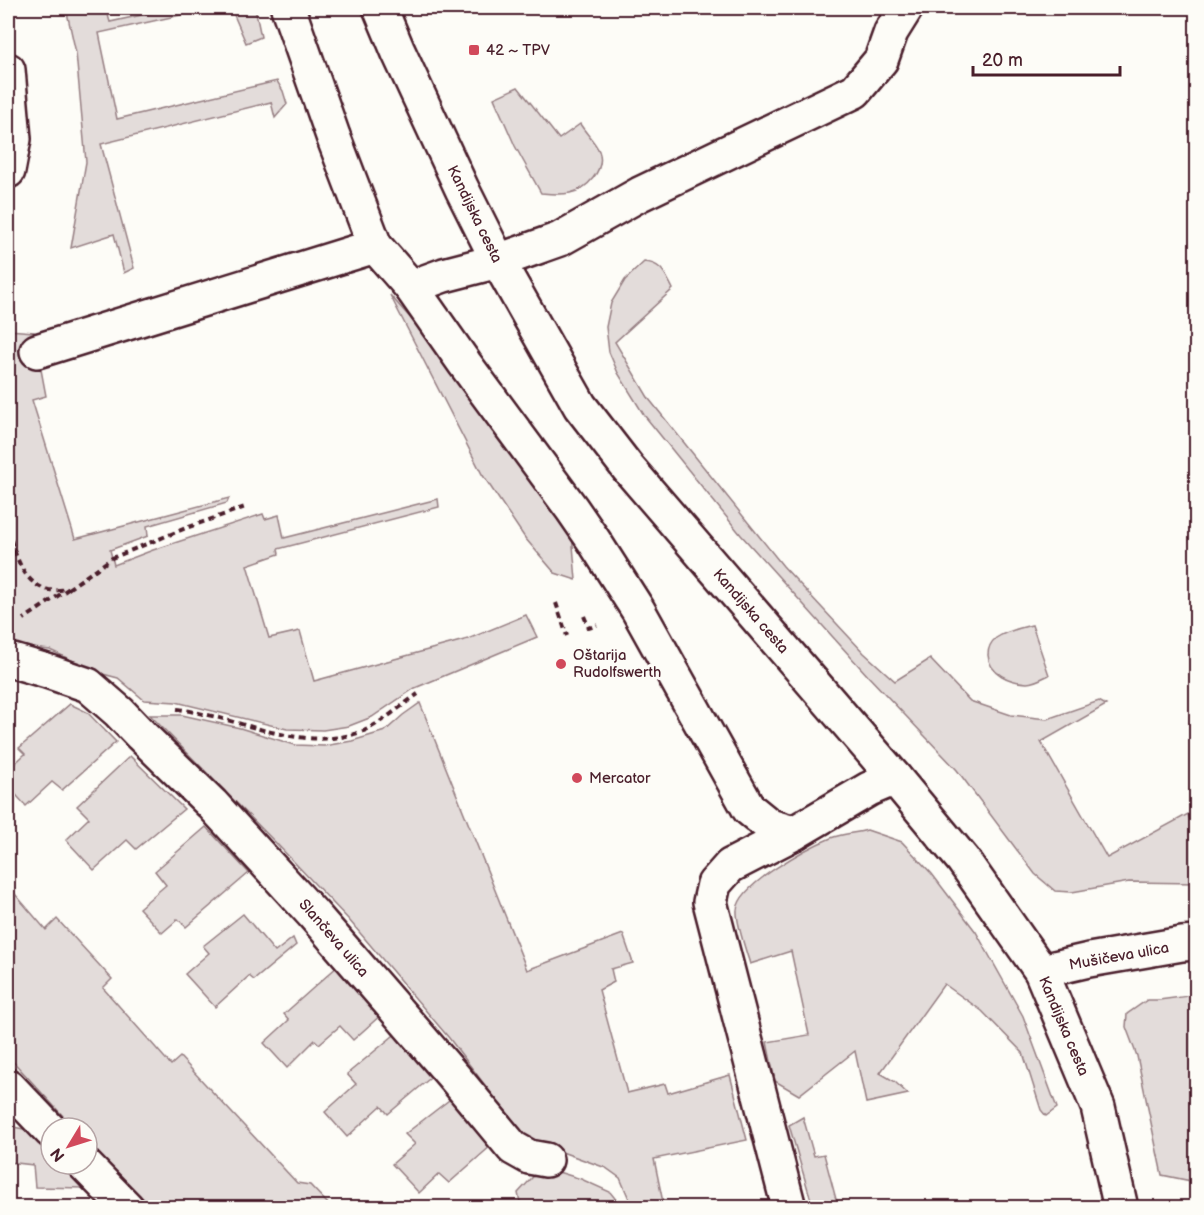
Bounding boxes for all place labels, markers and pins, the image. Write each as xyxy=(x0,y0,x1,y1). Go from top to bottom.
place label: 42 ~ TPV xyxy=(486,41,551,60)
marker: 42 ~ TPV xyxy=(467,43,481,57)
place label: Oštarija Rudolfswerth xyxy=(573,646,661,682)
marker: Oštarija Rudolfswerth xyxy=(554,657,568,671)
place label: Mercator xyxy=(589,769,651,788)
marker: Mercator xyxy=(570,771,584,785)

